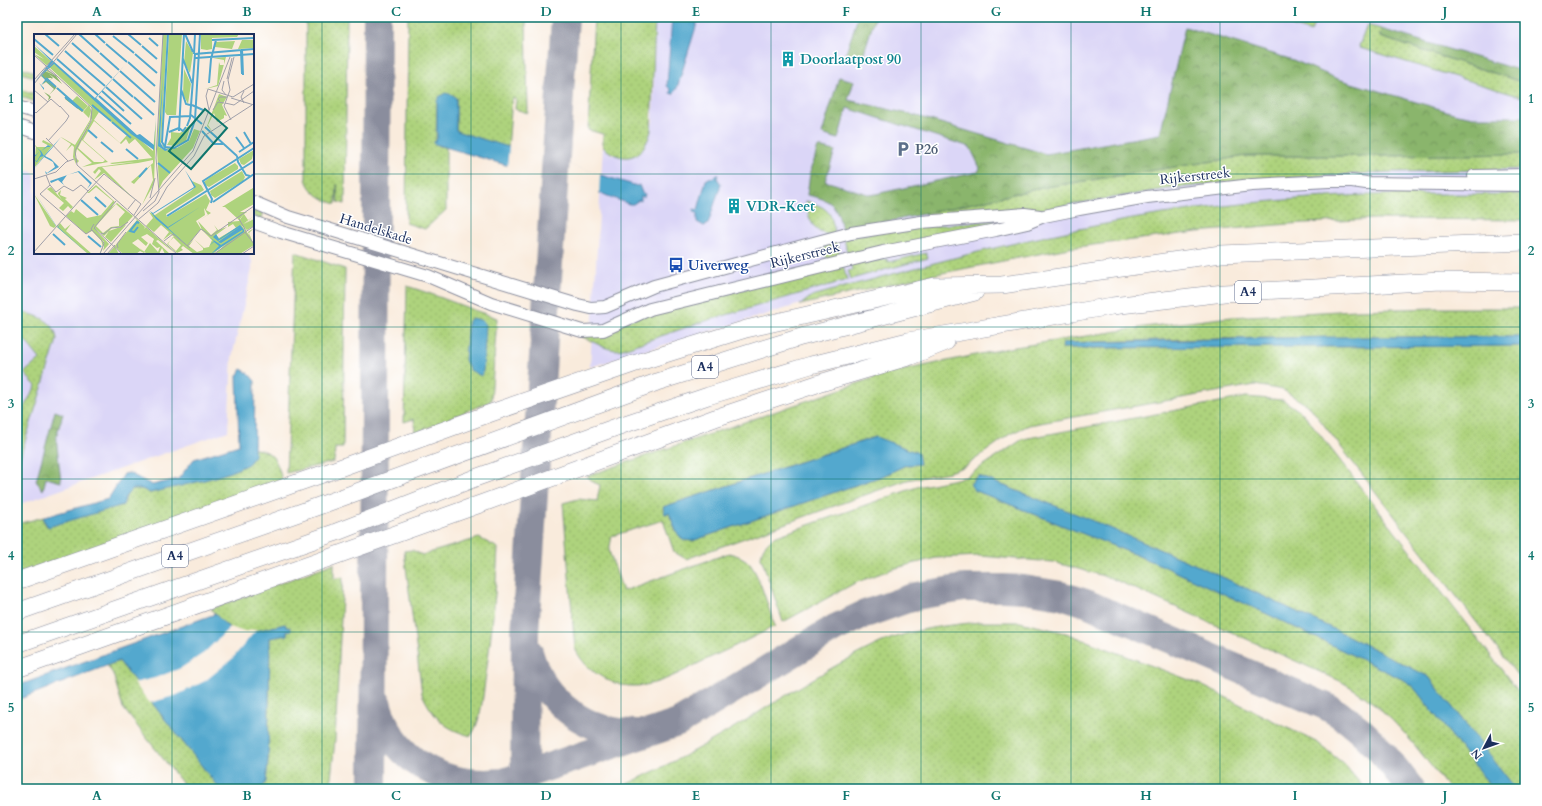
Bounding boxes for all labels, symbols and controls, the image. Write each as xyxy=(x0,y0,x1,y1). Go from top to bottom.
text: A xyxy=(92,3,102,21)
text: B xyxy=(242,3,252,21)
text: C xyxy=(391,3,401,21)
text: D xyxy=(540,3,552,21)
text: E xyxy=(692,3,700,21)
text: F xyxy=(842,3,850,21)
text: G xyxy=(991,3,1002,21)
text: H xyxy=(1140,3,1152,21)
text: I xyxy=(1292,3,1298,21)
text: J xyxy=(1441,3,1448,21)
inset map xyxy=(34,34,254,254)
building icon: Doorlaatpost 90 xyxy=(779,50,797,68)
place label: Doorlaatpost 90 xyxy=(800,50,901,69)
text: 1 xyxy=(8,90,14,108)
text: 1 xyxy=(1528,90,1534,108)
parking icon: P26 xyxy=(894,140,912,158)
place label: P26 xyxy=(915,140,938,159)
street label: Rijkerstreek xyxy=(1159,163,1232,189)
building icon: VDR-Keet xyxy=(725,197,743,215)
place label: VDR-Keet xyxy=(746,197,815,216)
street label: Handelskade xyxy=(337,209,415,249)
street label: Rijkerstreek xyxy=(768,237,842,273)
text: 2 xyxy=(8,242,15,260)
text: 2 xyxy=(1528,242,1535,260)
bus stop icon: Uiverweg xyxy=(667,256,685,274)
place label: Uiverweg xyxy=(688,256,749,275)
road number: A4 xyxy=(1235,281,1261,303)
road number: A4 xyxy=(692,356,718,378)
text: 3 xyxy=(8,395,15,413)
text: 3 xyxy=(1528,395,1535,413)
road number: A4 xyxy=(162,545,188,567)
text: 4 xyxy=(8,547,15,565)
text: 4 xyxy=(1528,547,1535,565)
text: 5 xyxy=(8,699,14,717)
text: 5 xyxy=(1528,699,1534,717)
north arrow xyxy=(1464,728,1504,768)
text: N xyxy=(1468,745,1486,763)
text: A xyxy=(92,787,102,805)
text: B xyxy=(242,787,252,805)
text: C xyxy=(391,787,401,805)
text: D xyxy=(540,787,552,805)
text: E xyxy=(692,787,700,805)
text: F xyxy=(842,787,850,805)
text: G xyxy=(991,787,1002,805)
text: H xyxy=(1140,787,1152,805)
text: I xyxy=(1292,787,1298,805)
text: J xyxy=(1441,787,1448,805)

